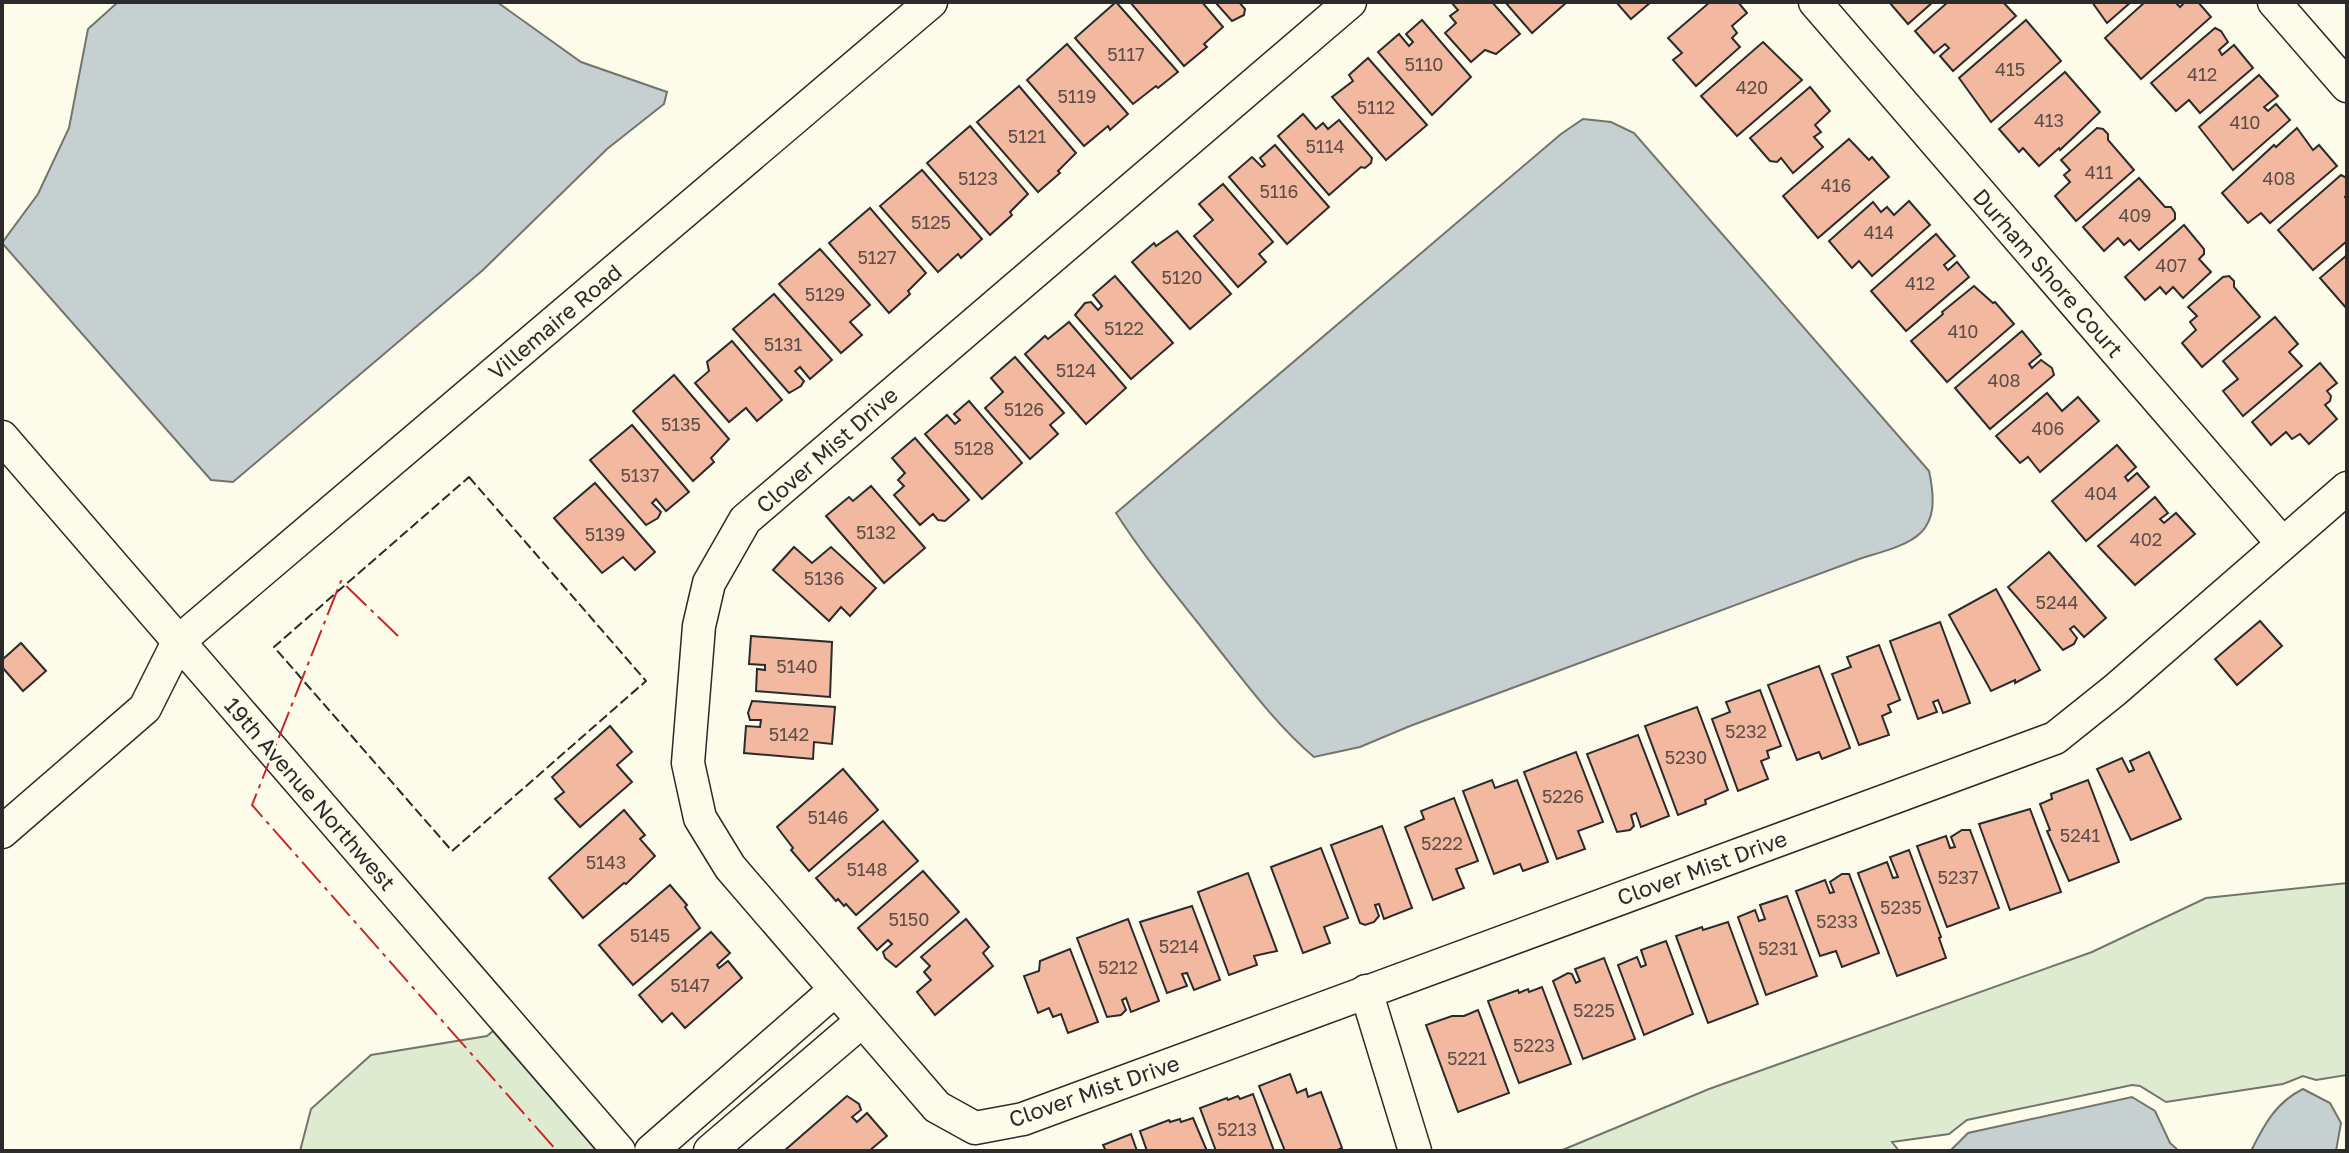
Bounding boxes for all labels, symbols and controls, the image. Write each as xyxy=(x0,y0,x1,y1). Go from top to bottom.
house number: 5117 xyxy=(1107,43,1145,65)
house number: 5110 xyxy=(1404,53,1444,75)
house number: 415 xyxy=(1995,58,2025,80)
house number: 412 xyxy=(2187,63,2217,85)
house number: 420 xyxy=(1736,76,1768,98)
house number: 5119 xyxy=(1058,85,1096,107)
house number: 5112 xyxy=(1357,96,1395,118)
house number: 413 xyxy=(2034,109,2064,131)
house number: 410 xyxy=(2230,111,2260,133)
house number: 5121 xyxy=(1008,125,1046,147)
house number: 5114 xyxy=(1306,135,1344,157)
house number: 411 xyxy=(2085,161,2113,183)
house number: 5123 xyxy=(958,167,998,189)
house number: 408 xyxy=(2262,167,2296,189)
house number: 416 xyxy=(1821,174,1851,196)
house number: 5116 xyxy=(1260,180,1298,202)
street label: Durham Shore Court xyxy=(1968,183,2129,363)
house number: 409 xyxy=(2118,204,2152,226)
house number: 5125 xyxy=(911,211,951,233)
house number: 414 xyxy=(1864,221,1894,243)
house number: 5127 xyxy=(857,246,897,268)
house number: 407 xyxy=(2155,254,2187,276)
street label: Villemaire Road xyxy=(483,258,627,385)
house number: 5120 xyxy=(1162,266,1202,288)
house number: 412 xyxy=(1905,272,1935,294)
house number: 5129 xyxy=(805,283,845,305)
house number: 5122 xyxy=(1104,317,1144,339)
house number: 410 xyxy=(1948,320,1978,342)
house number: 5131 xyxy=(764,333,802,355)
house number: 5124 xyxy=(1056,359,1096,381)
house number: 408 xyxy=(1987,369,2021,391)
street label: Clover Mist Drive xyxy=(750,381,903,518)
house number: 5126 xyxy=(1004,398,1044,420)
house number: 5135 xyxy=(661,413,701,435)
house number: 406 xyxy=(2031,417,2065,439)
house number: 5128 xyxy=(954,437,994,459)
house number: 5137 xyxy=(620,464,660,486)
house number: 404 xyxy=(2084,482,2118,504)
house number: 5132 xyxy=(856,521,896,543)
house number: 5139 xyxy=(585,523,625,545)
house number: 402 xyxy=(2130,528,2162,550)
house number: 5136 xyxy=(804,567,844,589)
house number: 5244 xyxy=(2036,591,2078,613)
house number: 5140 xyxy=(776,655,818,677)
street label: 19th Avenue Northwest xyxy=(219,692,402,896)
house number: 5232 xyxy=(1725,720,1767,742)
house number: 5142 xyxy=(769,723,809,745)
house number: 5230 xyxy=(1665,746,1707,768)
house number: 5226 xyxy=(1542,785,1584,807)
house number: 5146 xyxy=(807,806,849,828)
street label: Clover Mist Drive xyxy=(1613,824,1790,911)
house number: 5241 xyxy=(2060,824,2101,846)
house number: 5222 xyxy=(1421,832,1463,854)
house number: 5143 xyxy=(586,851,626,873)
house number: 5148 xyxy=(846,858,888,880)
house number: 5237 xyxy=(1938,866,1978,888)
house number: 5235 xyxy=(1880,896,1922,918)
house number: 5150 xyxy=(889,908,929,930)
house number: 5233 xyxy=(1816,910,1858,932)
house number: 5145 xyxy=(630,924,670,946)
house number: 5214 xyxy=(1159,935,1199,957)
house number: 5231 xyxy=(1758,937,1798,959)
house number: 5212 xyxy=(1098,956,1138,978)
house number: 5147 xyxy=(670,974,710,996)
house number: 5225 xyxy=(1573,999,1615,1021)
house number: 5223 xyxy=(1513,1034,1555,1056)
house number: 5221 xyxy=(1447,1047,1487,1069)
street label: Clover Mist Drive xyxy=(1005,1049,1183,1132)
house number: 5213 xyxy=(1217,1118,1257,1140)

